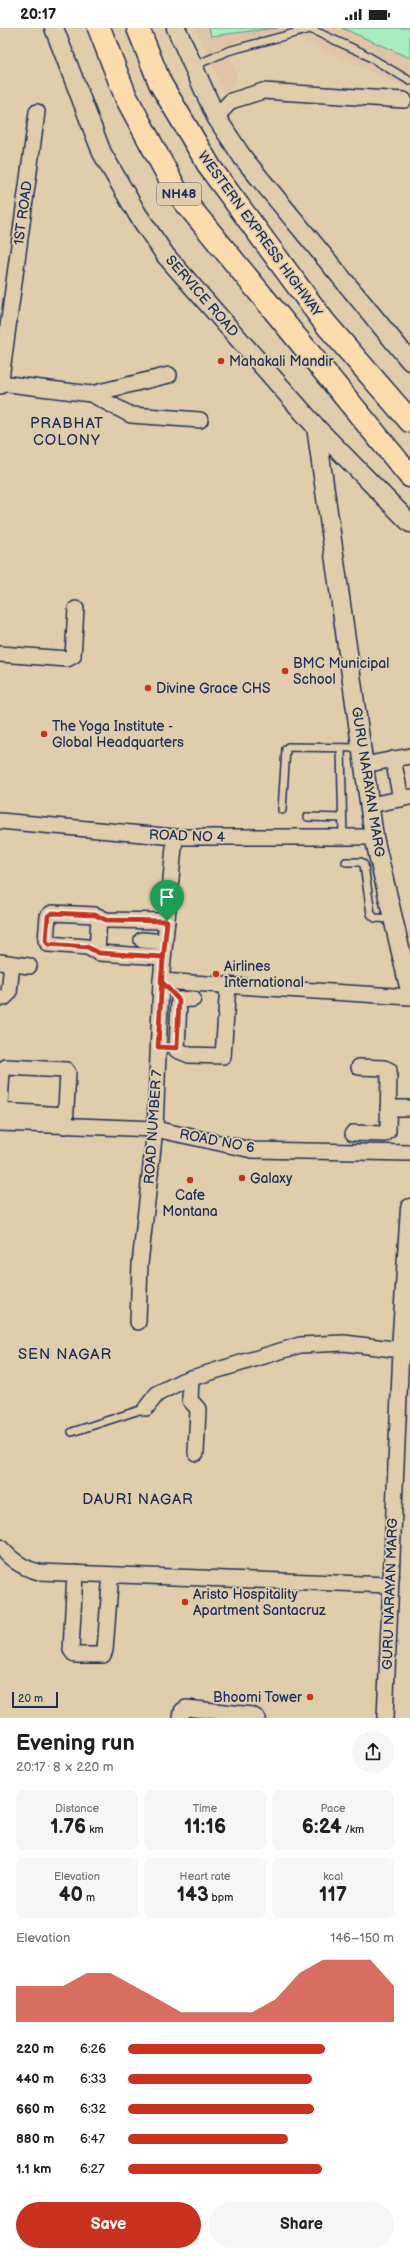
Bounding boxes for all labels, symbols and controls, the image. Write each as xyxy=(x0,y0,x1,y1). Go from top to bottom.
text: 20:17 xyxy=(20,5,56,24)
street label: WESTERN EXPRESS HIGHWAY xyxy=(194,148,326,321)
street label: 1ST ROAD xyxy=(10,180,36,246)
road number: NH48 xyxy=(157,183,201,205)
street label: SERVICE ROAD xyxy=(162,252,242,340)
place label: Mahakali Mandir xyxy=(229,353,335,370)
marker: Mahakali Mandir xyxy=(216,356,226,366)
district label: PRABHAT COLONY xyxy=(30,414,104,450)
place label: BMC Municipal School xyxy=(293,655,389,688)
marker: BMC Municipal School xyxy=(280,666,290,676)
place label: Divine Grace CHS xyxy=(156,680,270,697)
marker: Divine Grace CHS xyxy=(143,683,153,693)
street label: GURU NARAYAN MARG xyxy=(348,706,388,859)
place label: The Yoga Institute - Global Headquarters xyxy=(52,718,184,751)
marker: The Yoga Institute - Global Headquarters xyxy=(39,729,49,739)
street label: ROAD NO 4 xyxy=(149,826,226,846)
pin xyxy=(150,880,184,921)
icon: arrive xyxy=(156,886,178,908)
place label: Airlines International xyxy=(224,958,304,991)
marker: Airlines International xyxy=(211,969,221,979)
street label: ROAD NUMBER 7 xyxy=(141,1069,165,1185)
street label: ROAD NO 6 xyxy=(178,1125,256,1157)
place label: Galaxy xyxy=(250,1170,293,1187)
marker: Galaxy xyxy=(237,1173,247,1183)
marker: Cafe Montana xyxy=(185,1175,195,1185)
place label: Cafe Montana xyxy=(162,1187,218,1220)
district label: SEN NAGAR xyxy=(18,1345,112,1364)
district label: DAURI NAGAR xyxy=(82,1490,194,1509)
street label: GURU NARAYAN MARG xyxy=(379,1517,401,1670)
place label: Aristo Hospitality Apartment Santacruz xyxy=(193,1586,326,1619)
marker: Aristo Hospitality Apartment Santacruz xyxy=(180,1597,190,1607)
place label: Bhoomi Tower xyxy=(213,1689,303,1706)
scale bar xyxy=(12,1690,58,1709)
text: 20 m xyxy=(18,1692,43,1705)
marker: Bhoomi Tower xyxy=(305,1692,315,1702)
text: Evening run xyxy=(16,1730,135,1757)
button: share xyxy=(352,1731,394,1773)
text: 20:17 · 8 × 220 m xyxy=(16,1759,114,1775)
text: Distance xyxy=(55,1802,99,1815)
text: Time xyxy=(193,1802,217,1815)
text: Pace xyxy=(320,1802,346,1815)
text: 1.76 xyxy=(50,1815,86,1839)
text: 11:16 xyxy=(184,1815,226,1839)
text: 6:24 xyxy=(302,1815,342,1839)
text: km xyxy=(86,1823,104,1836)
text: /km xyxy=(342,1823,364,1836)
text: Elevation xyxy=(54,1870,100,1883)
text: Heart rate xyxy=(180,1870,230,1883)
text: kcal xyxy=(323,1870,343,1883)
text: 40 xyxy=(59,1883,83,1907)
text: 143 xyxy=(177,1883,209,1907)
text: 117 xyxy=(319,1883,347,1907)
text: m xyxy=(83,1891,95,1904)
text: bpm xyxy=(209,1891,233,1904)
text: Elevation xyxy=(16,1930,70,1946)
text: 146–150 m xyxy=(330,1930,394,1946)
text: 220 m xyxy=(16,2041,54,2057)
text: 6:26 xyxy=(80,2041,106,2057)
text: 440 m xyxy=(16,2071,54,2087)
text: 6:33 xyxy=(80,2071,107,2087)
text: 660 m xyxy=(16,2101,54,2117)
text: 6:32 xyxy=(80,2101,106,2117)
text: 880 m xyxy=(16,2131,54,2147)
text: 6:47 xyxy=(80,2131,105,2147)
text: 1.1 km xyxy=(16,2161,51,2177)
text: 6:27 xyxy=(80,2161,105,2177)
button: Save xyxy=(16,2202,201,2248)
button: Share xyxy=(209,2202,394,2248)

